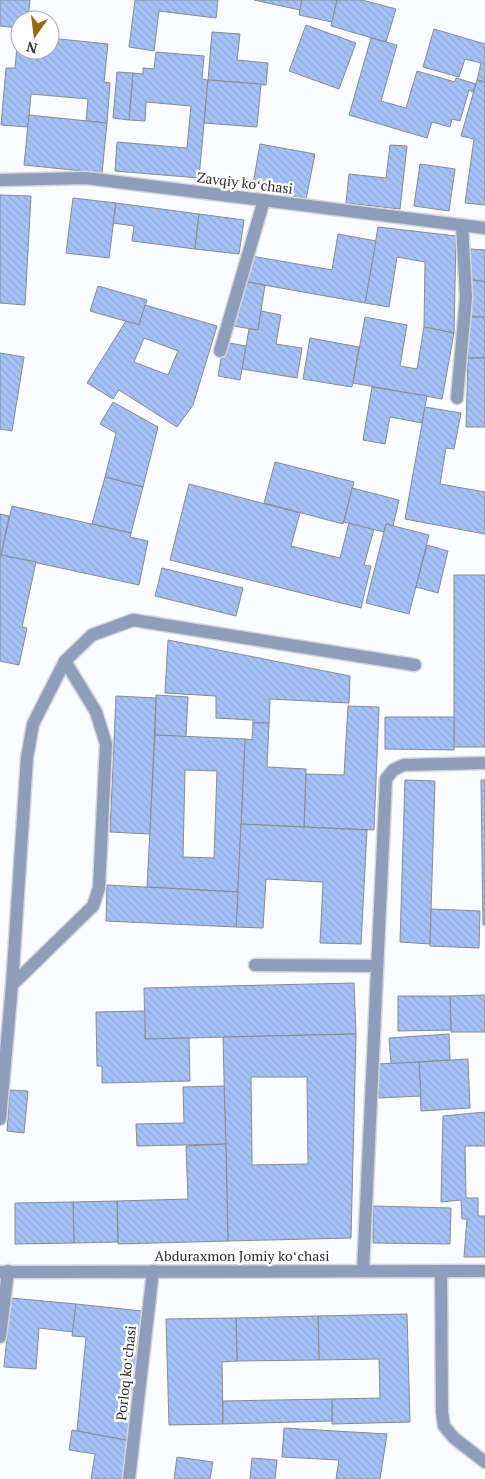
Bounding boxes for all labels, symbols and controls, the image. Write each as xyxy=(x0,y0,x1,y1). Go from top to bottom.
north arrow xyxy=(10,10,60,60)
text: N xyxy=(24,38,39,59)
street label: Zavqiy koʻchasi xyxy=(196,167,294,198)
street label: Abduraxmon Jomiy koʻchasi xyxy=(154,1246,330,1265)
street label: Porloq koʻchasi xyxy=(111,1324,140,1421)

